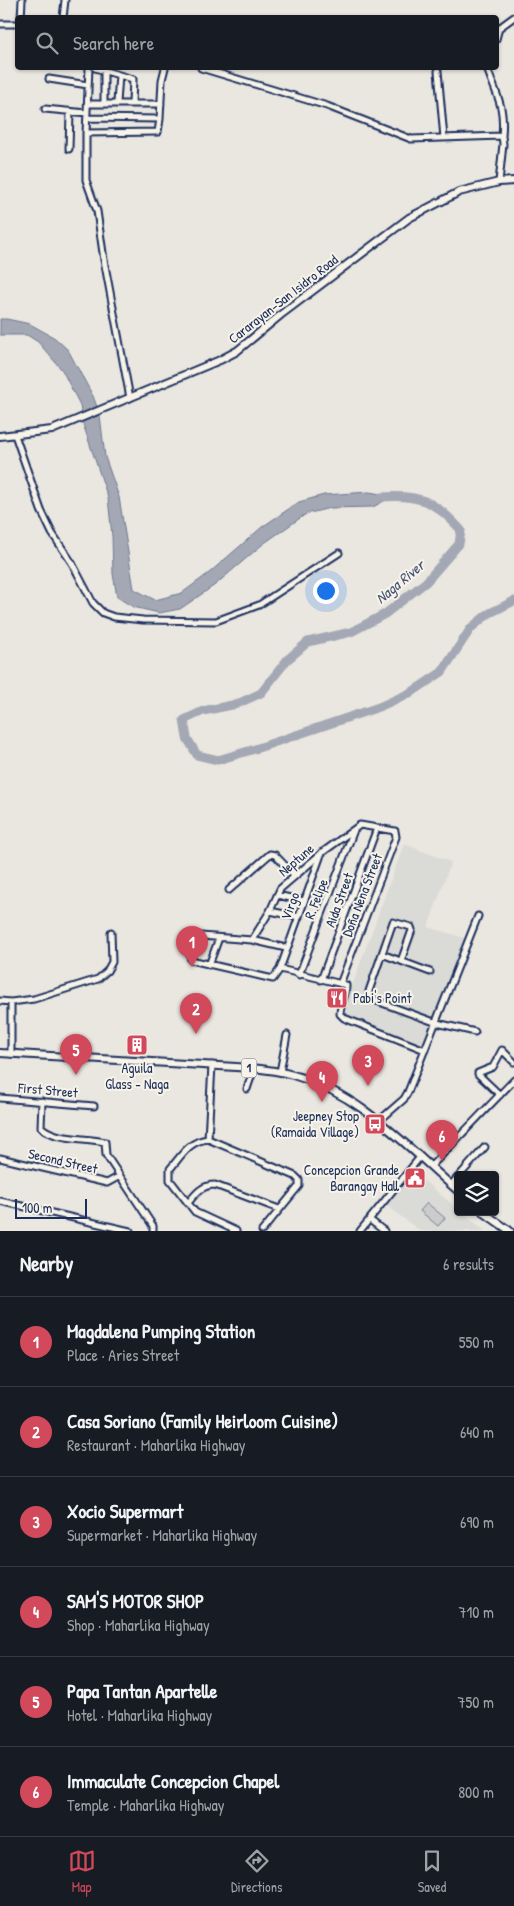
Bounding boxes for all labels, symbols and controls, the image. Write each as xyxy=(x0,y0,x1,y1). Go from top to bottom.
search box xyxy=(15,15,499,70)
icon: search xyxy=(33,29,61,57)
text: Search here xyxy=(73,30,154,56)
street label: Cararayan-San Isidro Road xyxy=(224,249,342,348)
water label: Naga River xyxy=(371,554,430,608)
your location xyxy=(313,578,339,604)
street label: Neptune xyxy=(274,839,318,881)
street label: Doña Nena Street xyxy=(337,850,386,939)
street label: Aida Street xyxy=(320,870,357,930)
street label: R. Felipe xyxy=(299,876,333,922)
street label: Virgo xyxy=(276,889,305,923)
pin: 1 xyxy=(176,926,208,967)
restaurant icon: Pabi's Point xyxy=(325,986,349,1010)
place label: Pabi's Point xyxy=(353,988,412,1007)
pin: 2 xyxy=(180,993,212,1034)
building icon: Aguila Glass - Naga xyxy=(125,1033,149,1057)
pin: 5 xyxy=(60,1034,92,1075)
pin: 3 xyxy=(352,1045,384,1086)
place label: Aguila Glass - Naga xyxy=(105,1058,169,1094)
road number: 1 xyxy=(242,1058,256,1078)
pin: 4 xyxy=(306,1061,338,1102)
street label: First Street xyxy=(16,1077,79,1102)
place label: Jeepney Stop (Ramaida Village) xyxy=(271,1106,359,1142)
bus stop icon: Jeepney Stop (Ramaida Village) xyxy=(363,1112,387,1136)
pin: 6 xyxy=(426,1120,458,1161)
street label: Second Street xyxy=(27,1143,100,1178)
place label: Concepcion Grande Barangay Hall xyxy=(304,1160,400,1196)
public building icon: Concepcion Grande Barangay Hall xyxy=(403,1166,427,1190)
map controls xyxy=(454,1171,499,1216)
button: layers xyxy=(454,1171,499,1216)
scale bar xyxy=(15,1196,88,1219)
text: 100 m xyxy=(22,1198,52,1217)
text: Nearby xyxy=(20,1249,73,1278)
text: 6 results xyxy=(443,1253,494,1275)
text: Magdalena Pumping Station xyxy=(67,1318,255,1344)
text: 1 xyxy=(33,1331,39,1353)
text: 550 m xyxy=(459,1331,494,1353)
text: Place · Aries Street xyxy=(67,1344,179,1366)
text: Casa Soriano (Family Heirloom Cuisine) xyxy=(67,1408,338,1434)
text: 2 xyxy=(32,1421,40,1443)
text: 640 m xyxy=(460,1421,494,1443)
text: Restaurant · Maharlika Highway xyxy=(67,1434,245,1456)
text: Xocio Supermart xyxy=(67,1498,183,1524)
text: 3 xyxy=(32,1511,40,1533)
text: 690 m xyxy=(460,1511,494,1533)
text: Supermarket · Maharlika Highway xyxy=(67,1524,257,1546)
text: SAM'S MOTOR SHOP xyxy=(67,1588,204,1614)
text: 4 xyxy=(33,1601,39,1623)
text: 710 m xyxy=(459,1601,494,1623)
text: Shop · Maharlika Highway xyxy=(67,1614,210,1636)
text: Papa Tantan Apartelle xyxy=(67,1678,217,1704)
text: 5 xyxy=(33,1691,39,1713)
text: 750 m xyxy=(458,1691,494,1713)
text: Hotel · Maharlika Highway xyxy=(67,1704,212,1726)
text: Immaculate Concepcion Chapel xyxy=(67,1768,279,1794)
text: 6 xyxy=(33,1781,39,1803)
text: 800 m xyxy=(458,1781,494,1803)
text: Temple · Maharlika Highway xyxy=(67,1794,225,1816)
tab: Map xyxy=(68,1847,96,1896)
tab: Directions xyxy=(231,1847,282,1896)
tab: Saved xyxy=(418,1847,446,1896)

